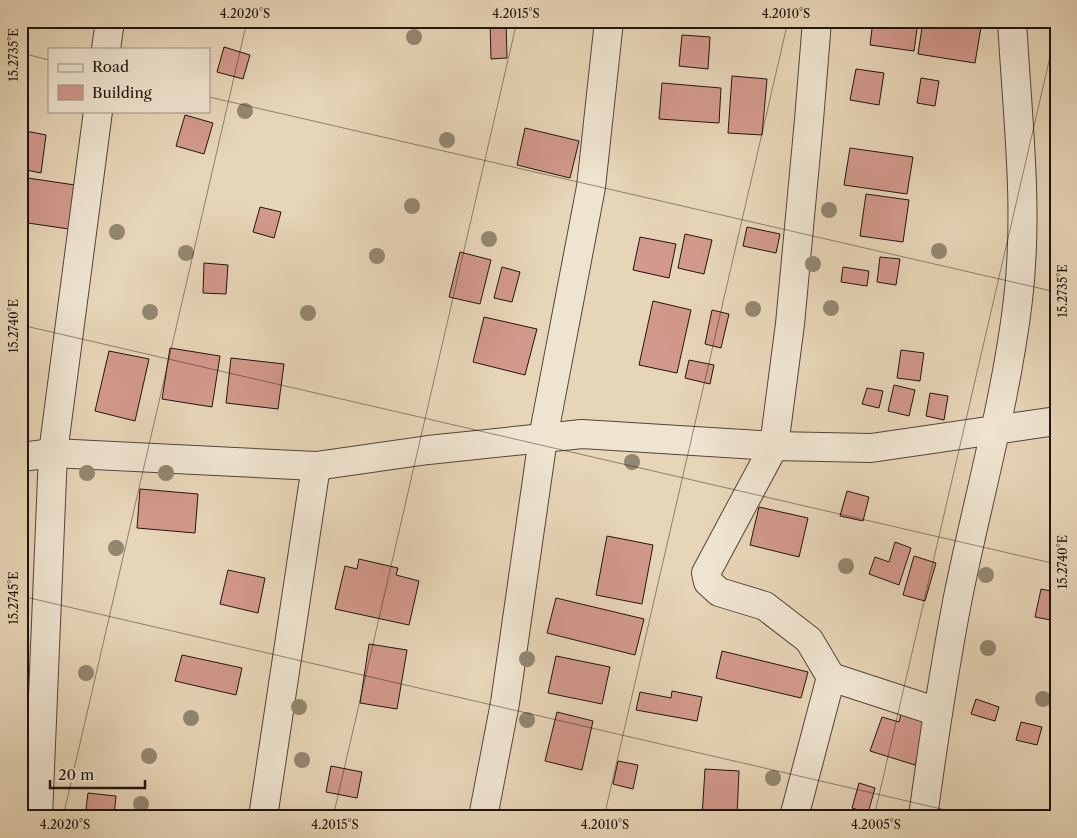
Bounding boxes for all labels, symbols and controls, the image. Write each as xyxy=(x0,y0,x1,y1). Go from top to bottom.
text: 4.2020°S xyxy=(220,6,270,21)
text: 4.2015°S xyxy=(492,6,540,21)
text: 4.2010°S xyxy=(762,6,810,21)
text: 15.2735°E xyxy=(6,29,21,81)
legend xyxy=(48,48,210,112)
text: Road xyxy=(92,57,129,76)
text: Building xyxy=(92,83,152,102)
text: 15.2735°E xyxy=(1055,265,1070,317)
text: 15.2740°E xyxy=(6,299,21,353)
text: 15.2740°E xyxy=(1055,535,1070,589)
text: 15.2745°E xyxy=(6,572,21,624)
scale bar xyxy=(50,758,145,790)
text: 20 m xyxy=(58,765,94,784)
text: 4.2020°S xyxy=(40,817,90,832)
text: 4.2015°S xyxy=(311,817,359,832)
text: 4.2010°S xyxy=(581,817,629,832)
text: 4.2005°S xyxy=(851,817,901,832)

